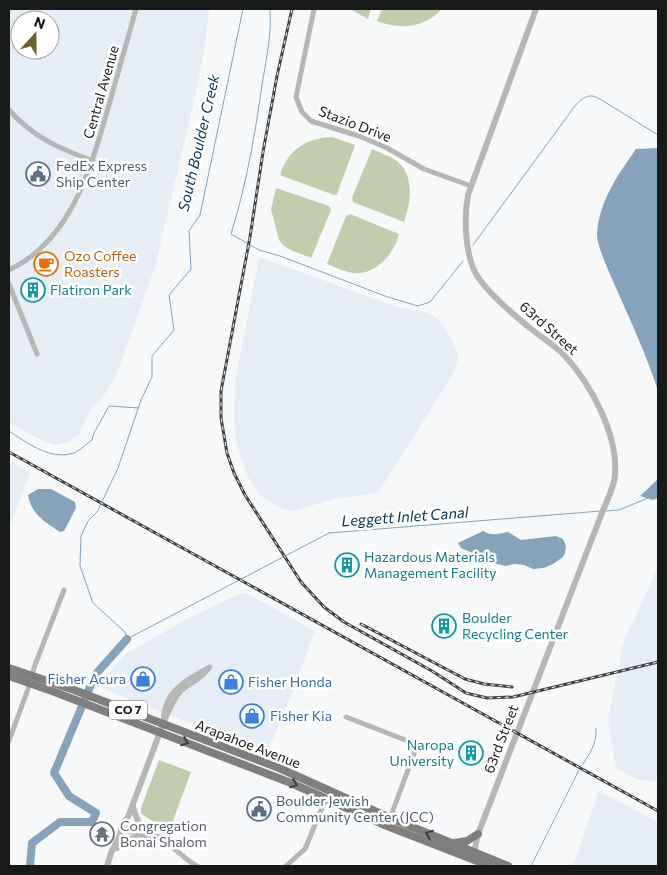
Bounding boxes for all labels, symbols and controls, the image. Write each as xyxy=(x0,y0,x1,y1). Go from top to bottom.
north arrow xyxy=(10,10,60,60)
text: N xyxy=(32,13,48,32)
street label: Central Avenue xyxy=(79,43,122,141)
water label: South Boulder Creek xyxy=(174,72,223,213)
street label: Stazio Drive xyxy=(316,102,394,145)
place label: FedEx Express Ship Center xyxy=(56,157,147,190)
public building icon: FedEx Express Ship Center xyxy=(25,161,51,187)
place label: Ozo Coffee Roasters xyxy=(64,247,136,280)
cafe icon: Ozo Coffee Roasters xyxy=(33,251,59,277)
building icon: Flatiron Park xyxy=(20,277,46,303)
place label: Flatiron Park xyxy=(50,281,132,298)
street label: 63rd Street xyxy=(517,298,582,358)
water label: Leggett Inlet Canal xyxy=(341,502,470,529)
place label: Hazardous Materials Management Facility xyxy=(364,548,497,581)
building icon: Hazardous Materials Management Facility xyxy=(334,552,360,578)
place label: Boulder Recycling Center xyxy=(462,609,569,642)
building icon: Boulder Recycling Center xyxy=(431,613,457,639)
shop icon: Fisher Acura xyxy=(130,666,156,692)
shop icon: Fisher Honda xyxy=(218,669,244,695)
place label: Fisher Acura xyxy=(47,670,126,687)
place label: Fisher Honda xyxy=(248,673,332,690)
road number: CO 7 xyxy=(109,700,147,720)
street label: 63rd Street xyxy=(480,702,521,776)
shop icon: Fisher Kia xyxy=(239,703,265,729)
place label: Fisher Kia xyxy=(270,707,332,724)
street label: Arapahoe Avenue xyxy=(193,716,303,771)
one-way arrow xyxy=(180,736,189,746)
place label: Naropa University xyxy=(390,736,454,769)
building icon: Naropa University xyxy=(458,740,484,766)
one-way arrow xyxy=(289,778,298,788)
place label: Boulder Jewish Community Center (JCC) xyxy=(276,792,434,825)
public building icon: Boulder Jewish Community Center (JCC) xyxy=(246,796,272,822)
place label: Congregation Bonai Shalom xyxy=(120,817,207,850)
temple icon: Congregation Bonai Shalom xyxy=(89,821,115,847)
one-way arrow xyxy=(425,830,434,841)

